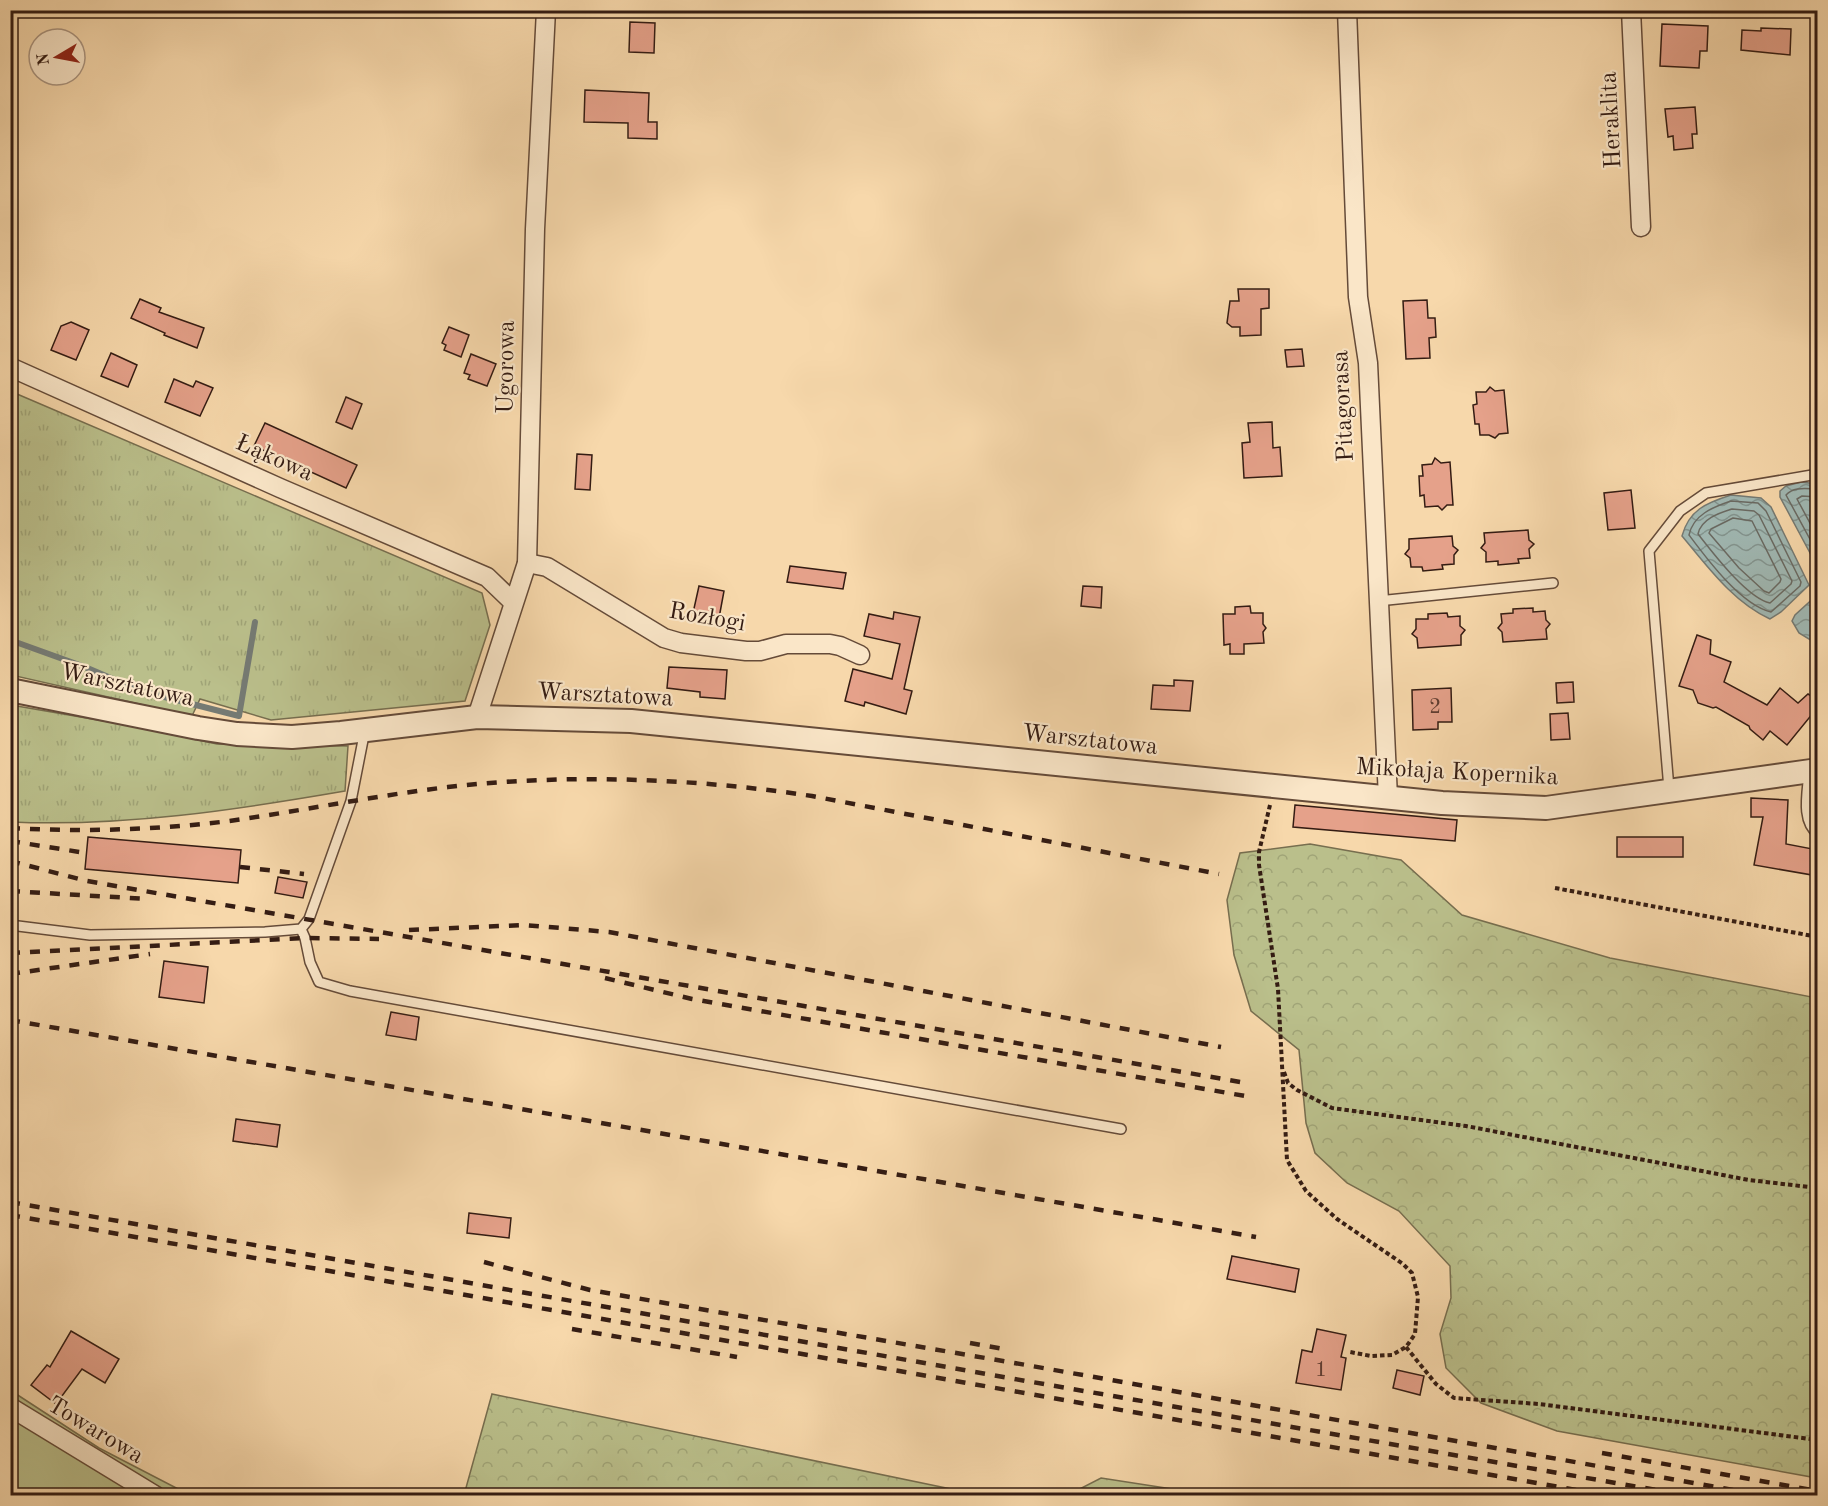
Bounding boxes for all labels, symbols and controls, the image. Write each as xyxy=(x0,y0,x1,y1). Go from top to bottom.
north arrow xyxy=(27,27,87,87)
text: N xyxy=(35,51,53,67)
street label: Heraklita xyxy=(1597,71,1627,169)
street label: Ugorowa xyxy=(494,320,520,414)
street label: Pitagorasa xyxy=(1329,349,1359,462)
street label: Łąkowa xyxy=(232,431,317,487)
street label: Rozłogi xyxy=(667,599,747,637)
street label: Warsztatowa xyxy=(58,660,196,712)
street label: Warsztatowa xyxy=(536,680,674,712)
house number: 2 xyxy=(1429,697,1441,718)
street label: Warsztatowa xyxy=(1021,722,1159,760)
street label: Mikołaja Kopernika xyxy=(1355,756,1559,790)
house number: 1 xyxy=(1315,1360,1327,1381)
street label: Towarowa xyxy=(43,1393,148,1469)

